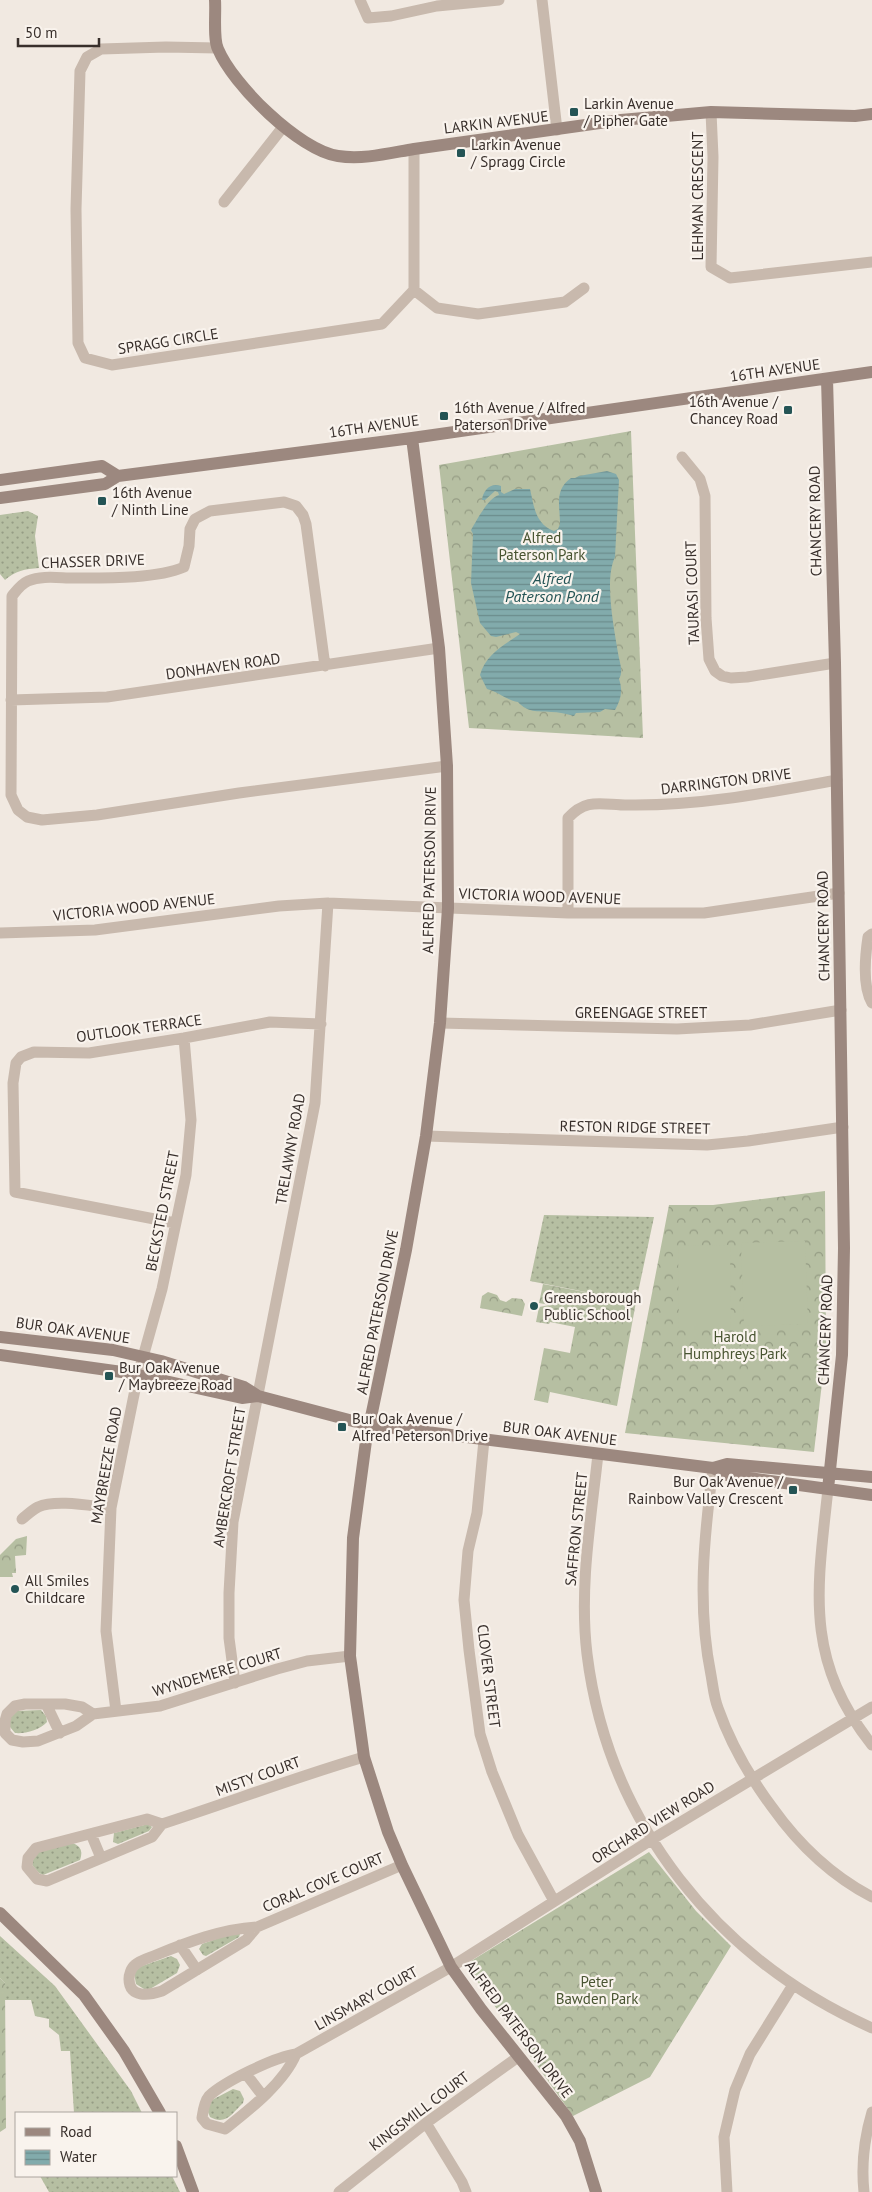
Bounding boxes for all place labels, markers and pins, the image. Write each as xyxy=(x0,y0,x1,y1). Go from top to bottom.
place label: Larkin Avenue / Pipher Gate xyxy=(583,94,674,130)
marker: Larkin Avenue / Pipher Gate xyxy=(568,106,580,118)
place label: Larkin Avenue / Spragg Circle xyxy=(470,135,566,171)
marker: Larkin Avenue / Spragg Circle xyxy=(455,147,467,159)
place label: 16th Avenue / Chancey Road xyxy=(689,392,779,428)
place label: 16th Avenue / Alfred Paterson Drive xyxy=(454,398,586,434)
marker: 16th Avenue / Chancey Road xyxy=(782,404,794,416)
marker: 16th Avenue / Alfred Paterson Drive xyxy=(438,410,450,422)
place label: 16th Avenue / Ninth Line xyxy=(111,483,192,519)
marker: 16th Avenue / Ninth Line xyxy=(96,495,108,507)
place label: Greensborough Public School xyxy=(544,1288,642,1324)
marker: Greensborough Public School xyxy=(528,1300,540,1312)
place label: Bur Oak Avenue / Maybreeze Road xyxy=(118,1358,233,1394)
marker: Bur Oak Avenue / Maybreeze Road xyxy=(103,1370,115,1382)
place label: Bur Oak Avenue / Alfred Peterson Drive xyxy=(352,1409,488,1445)
marker: Bur Oak Avenue / Alfred Peterson Drive xyxy=(336,1421,348,1433)
place label: Bur Oak Avenue / Rainbow Valley Crescent xyxy=(628,1472,784,1508)
marker: Bur Oak Avenue / Rainbow Valley Crescent xyxy=(787,1484,799,1496)
place label: All Smiles Childcare xyxy=(25,1571,89,1607)
marker: All Smiles Childcare xyxy=(9,1583,21,1595)

